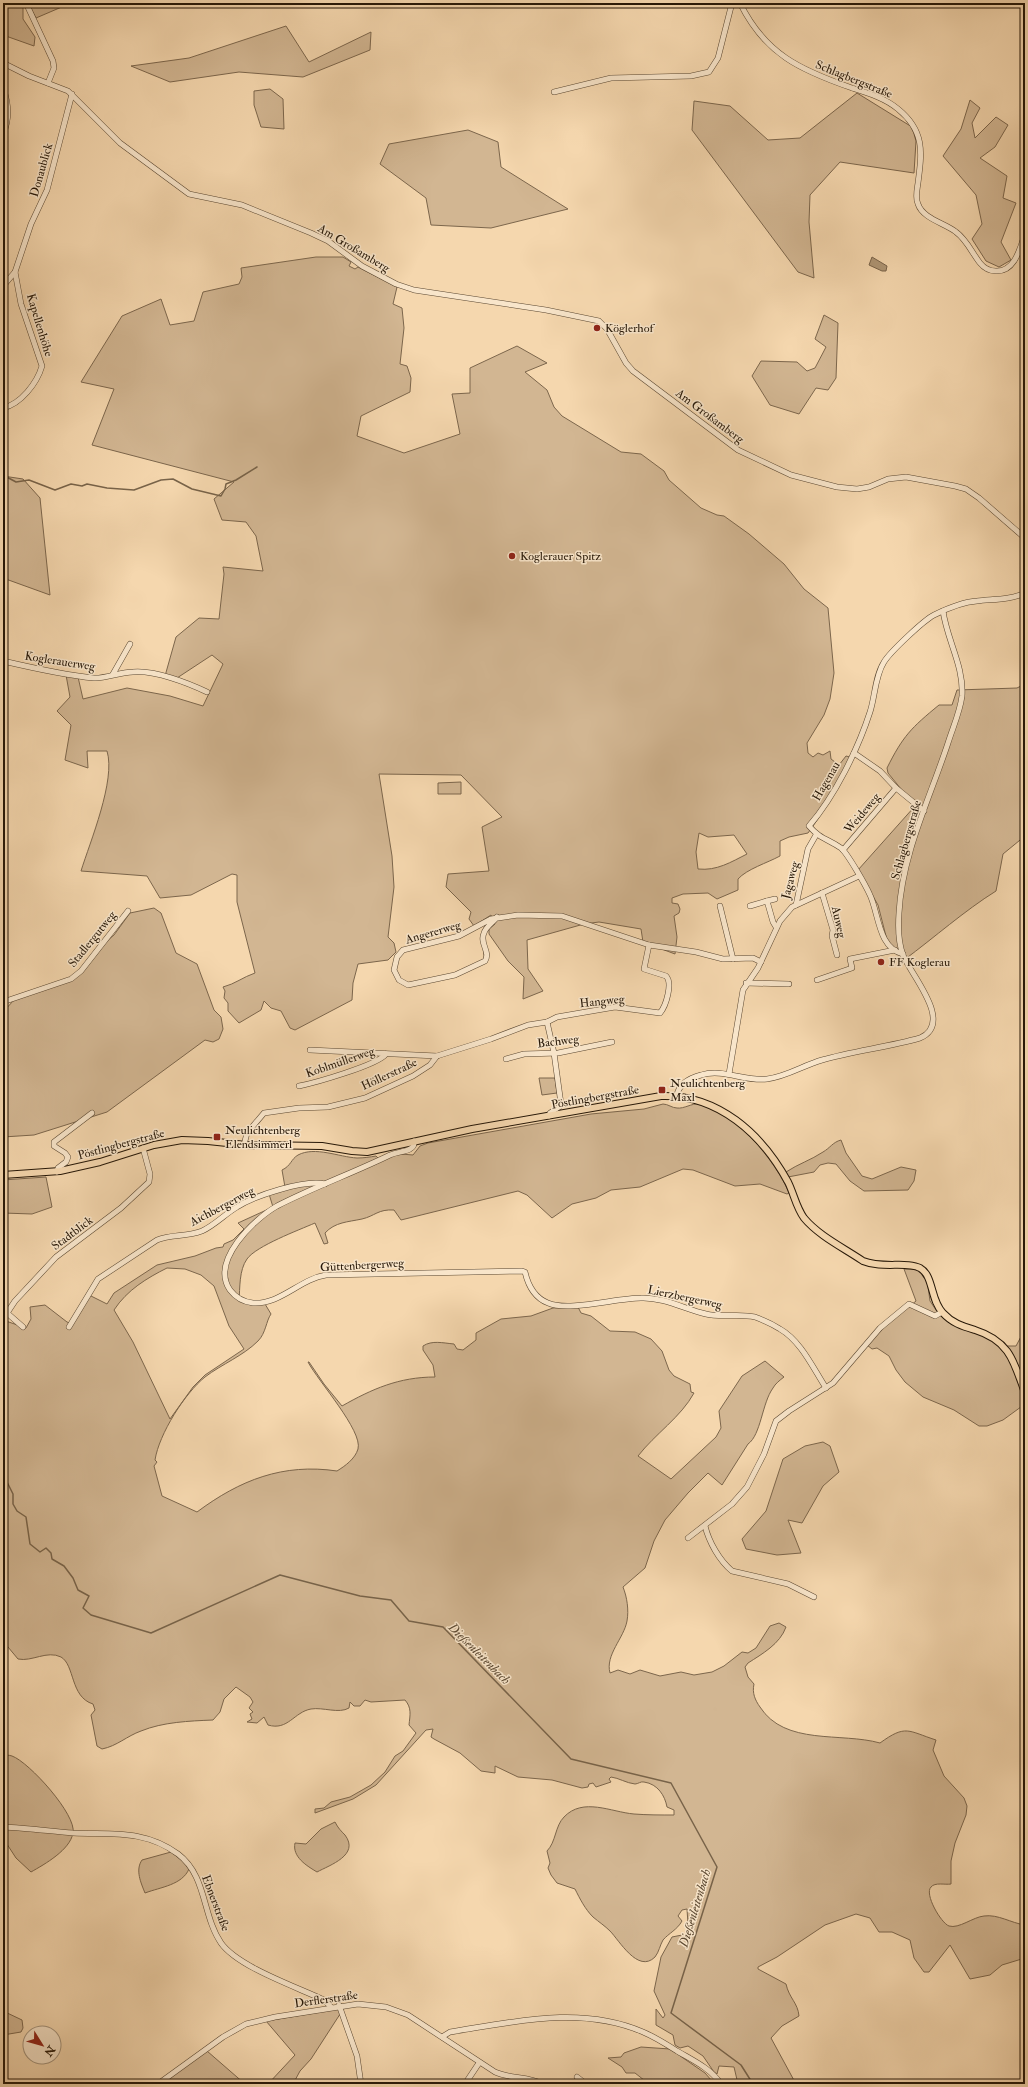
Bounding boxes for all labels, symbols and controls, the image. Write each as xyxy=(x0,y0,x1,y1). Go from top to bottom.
street label: Schlagbergstraße xyxy=(813,57,895,102)
street label: Donaublick xyxy=(27,141,56,199)
street label: Am Großamberg xyxy=(314,220,394,276)
street label: Kapellenhöhe xyxy=(23,292,56,358)
place label: Köglerhof xyxy=(605,321,655,336)
marker: Köglerhof xyxy=(592,323,602,333)
street label: Am Großamberg xyxy=(672,385,748,448)
place label: Koglerauer Spitz xyxy=(520,549,601,564)
marker: Koglerauer Spitz xyxy=(507,551,517,561)
street label: Koglerauerweg xyxy=(24,649,97,675)
street label: Hagenau xyxy=(809,759,844,804)
street label: Weideweg xyxy=(840,789,884,837)
street label: Schlagbergstraße xyxy=(888,799,925,882)
street label: Jagaweg xyxy=(778,859,803,902)
street label: Auweg xyxy=(828,904,849,940)
street label: Stadlergutweg xyxy=(65,907,120,971)
street label: Angererweg xyxy=(403,917,464,948)
place label: FF Koglerau xyxy=(889,955,950,970)
marker: FF Koglerau xyxy=(876,957,886,967)
street label: Hangweg xyxy=(579,992,626,1011)
street label: Bachweg xyxy=(536,1031,581,1052)
street label: Koblmüllerweg xyxy=(304,1043,378,1081)
street label: Höllerstraße xyxy=(359,1055,420,1094)
place label: Neulichtenberg Maxl xyxy=(670,1076,746,1105)
street label: Pöstlingbergstraße xyxy=(550,1082,640,1113)
marker: Neulichtenberg Maxl xyxy=(657,1085,667,1095)
place label: Neulichtenberg Elendsimmerl xyxy=(225,1123,301,1152)
street label: Pöstlingbergstraße xyxy=(76,1126,166,1163)
marker: Neulichtenberg Elendsimmerl xyxy=(212,1132,222,1142)
street label: Aichbergerweg xyxy=(187,1183,258,1230)
street label: Stadtblick xyxy=(49,1213,96,1254)
street label: Güttenbergerweg xyxy=(320,1256,406,1275)
street label: Lierzbergerweg xyxy=(646,1282,725,1313)
water label: Dießenleitenbach xyxy=(444,1619,514,1688)
water label: Dießenleitenbach xyxy=(675,1867,714,1950)
street label: Ebnerstraße xyxy=(198,1873,233,1933)
street label: Derflerstraße xyxy=(293,1988,359,2011)
north arrow xyxy=(22,2025,62,2065)
text: N xyxy=(41,2042,58,2059)

